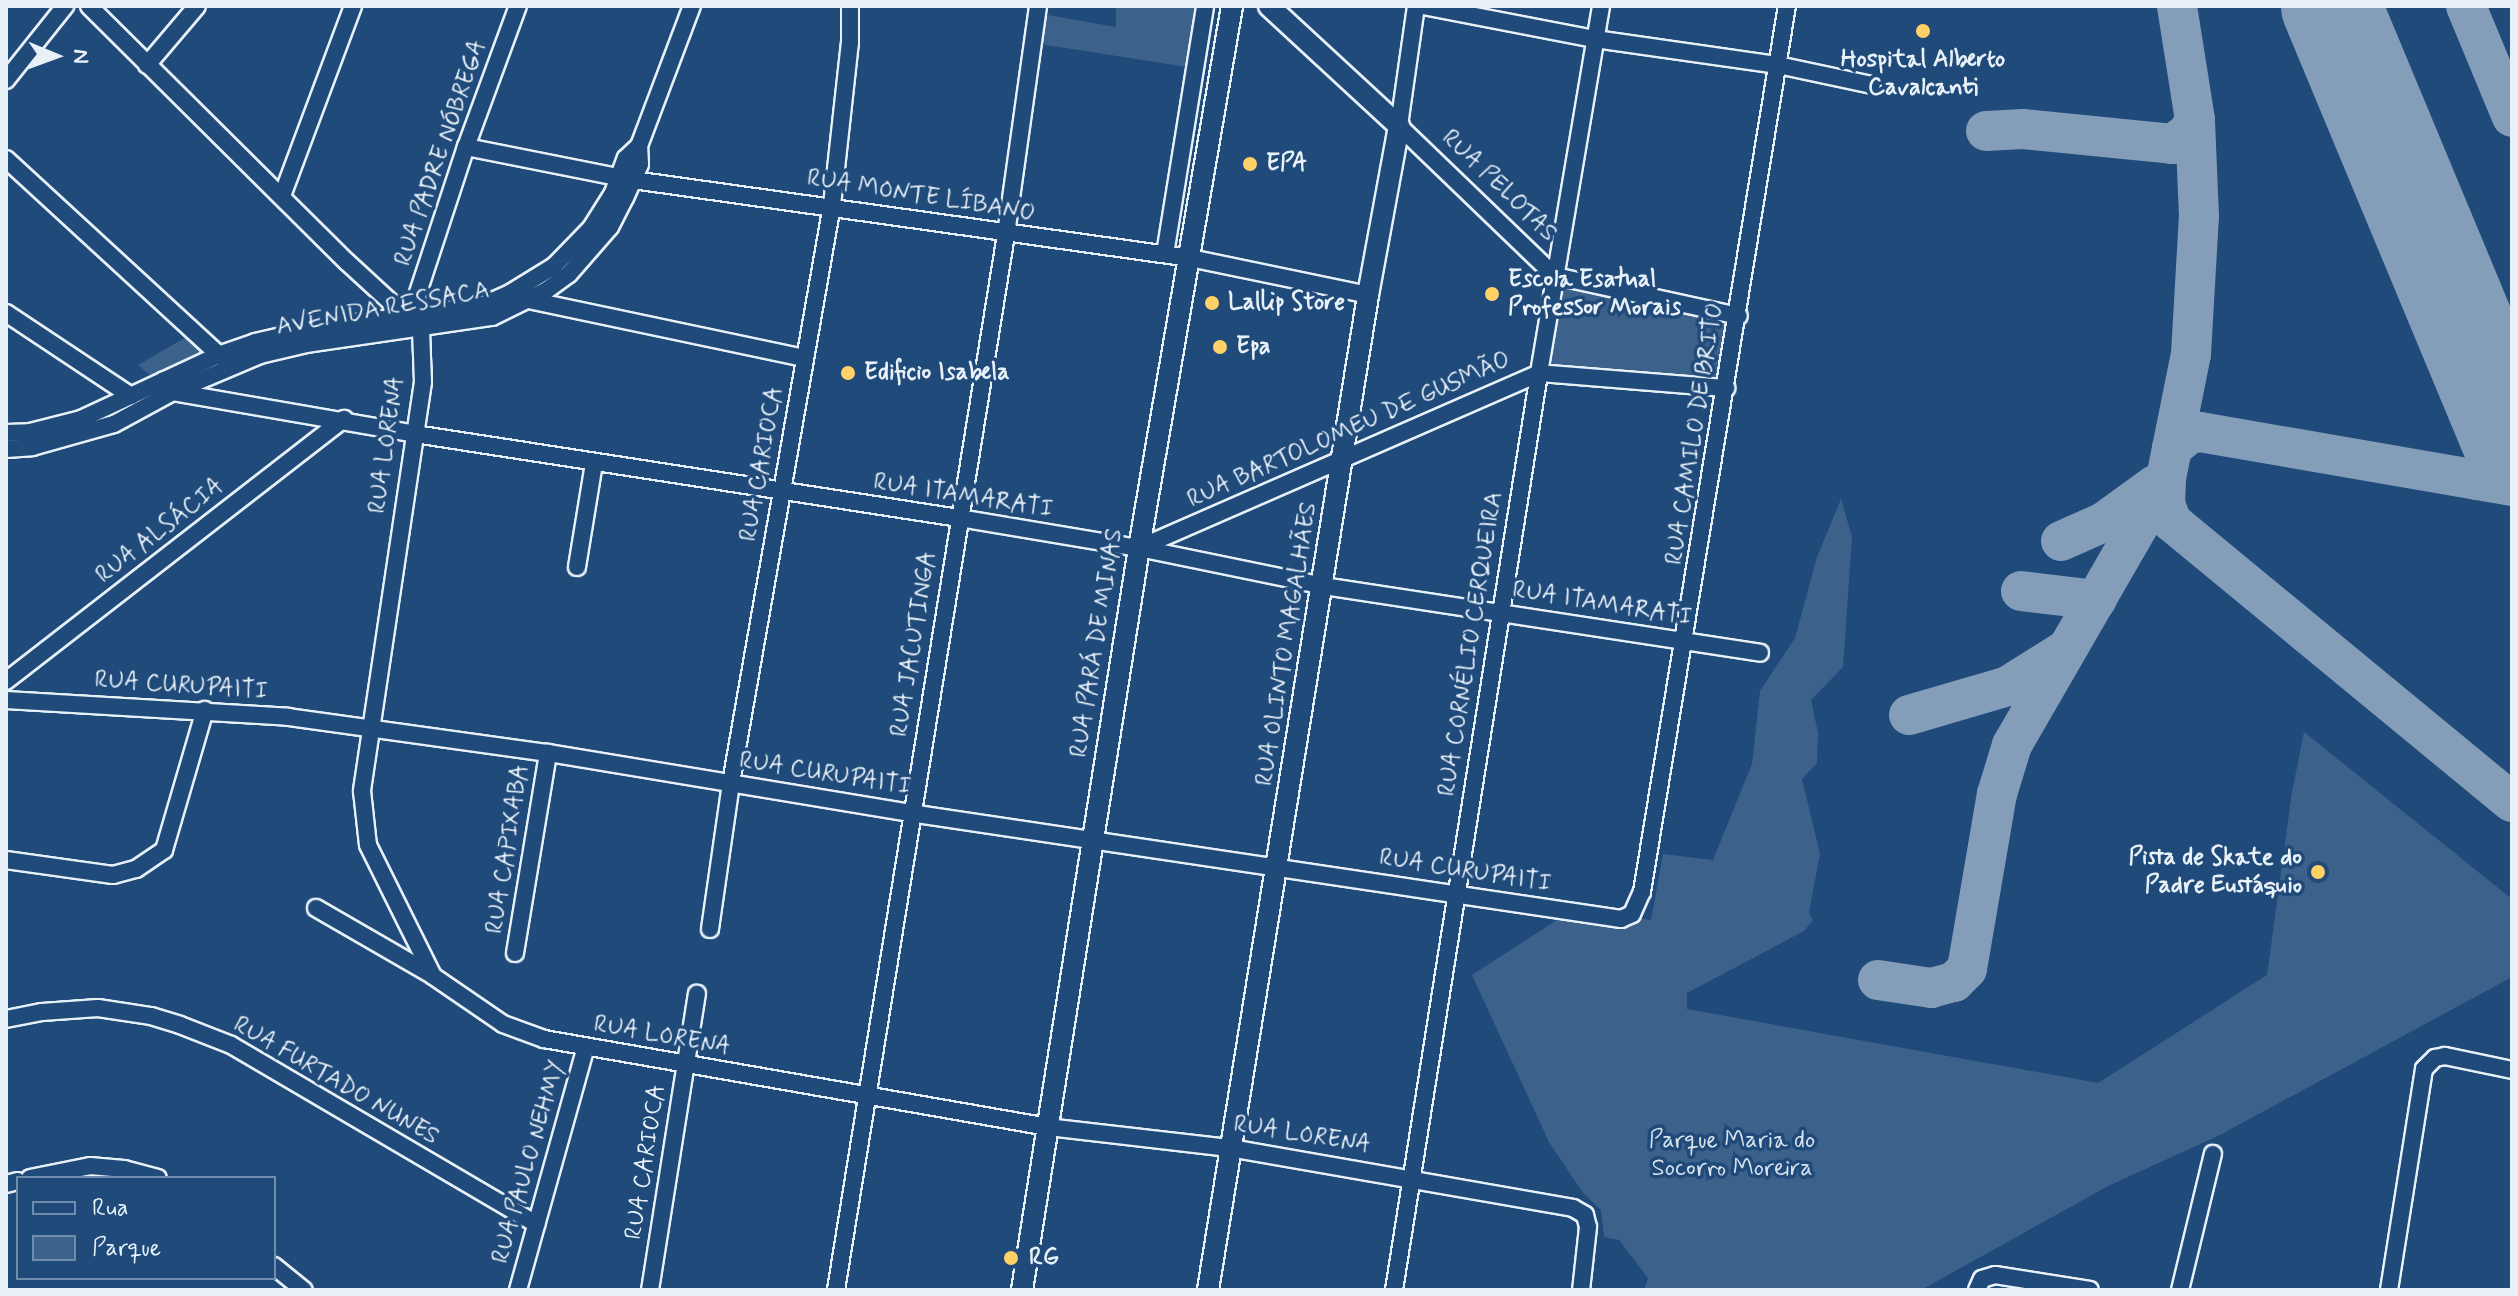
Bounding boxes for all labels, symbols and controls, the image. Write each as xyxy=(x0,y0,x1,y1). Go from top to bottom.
north arrow xyxy=(16,16,96,96)
marker: Hospital Alberto Cavalcanti xyxy=(1912,20,1934,42)
street label: RUA PADRE NÓBREGA xyxy=(388,35,494,271)
place label: Hospital Alberto Cavalcanti xyxy=(1840,46,2006,102)
text: N xyxy=(66,49,94,64)
street label: RUA PELOTAS xyxy=(1435,124,1563,248)
place label: EPA xyxy=(1266,150,1307,178)
marker: EPA xyxy=(1241,155,1259,173)
street label: RUA MONTE LÍBANO xyxy=(803,163,1039,229)
place label: Escola Esatual Professor Morais xyxy=(1508,266,1677,322)
street label: AVENIDA RESSACA xyxy=(276,276,490,342)
marker: Escola Esatual Professor Morais xyxy=(1483,285,1501,303)
place label: Lallip Store xyxy=(1228,289,1345,317)
marker: Lallip Store xyxy=(1203,294,1221,312)
street label: RUA CAMILO DE BRITO xyxy=(1660,301,1730,567)
place label: Epa xyxy=(1236,333,1270,361)
marker: Epa xyxy=(1211,338,1229,356)
street label: RUA BARTOLOMEU DE GUSMÃO xyxy=(1185,347,1513,513)
place label: Edificio Isabela xyxy=(864,359,1014,387)
marker: Edificio Isabela xyxy=(839,364,857,382)
street label: RUA LORENA xyxy=(363,372,411,518)
street label: RUA CARIOCA xyxy=(734,384,790,544)
street label: RUA ITAMARATI xyxy=(868,467,1058,525)
street label: RUA ALSÁCIA xyxy=(90,472,230,590)
street label: RUA CORNÉLIO CERQUEIRA xyxy=(1432,488,1510,800)
street label: RUA OLINTO MAGALHÃES xyxy=(1250,500,1324,788)
street label: RUA PARÁ DE MINAS xyxy=(1065,527,1129,759)
street label: RUA JACUTINGA xyxy=(886,552,942,736)
street label: RUA ITAMARATI xyxy=(1507,575,1697,633)
street label: RUA CURUPAITI xyxy=(89,665,273,707)
street label: RUA CURUPAITI xyxy=(733,746,917,802)
street label: RUA CAPIXABA xyxy=(480,761,536,937)
street label: RUA CURUPAITI xyxy=(1373,843,1557,899)
place label: Pista de Skate do Padre Eustáquio xyxy=(2131,844,2302,900)
marker: Pista de Skate do Padre Eustáquio xyxy=(2309,863,2327,881)
street label: RUA FURTADO NUNES xyxy=(226,1009,446,1153)
street label: RUA LORENA xyxy=(589,1009,735,1063)
street label: RUA PAULO NEHMY xyxy=(487,1059,571,1265)
street label: RUA CARIOCA xyxy=(619,1082,673,1242)
street label: RUA LORENA xyxy=(1229,1110,1375,1160)
park label: Parque Maria do Socorro Moreira xyxy=(1649,1127,1815,1183)
legend xyxy=(16,1176,276,1280)
text: Rua xyxy=(92,1193,129,1224)
text: Parque xyxy=(92,1233,161,1264)
place label: RG xyxy=(1029,1244,1059,1272)
marker: RG xyxy=(1000,1247,1022,1269)

